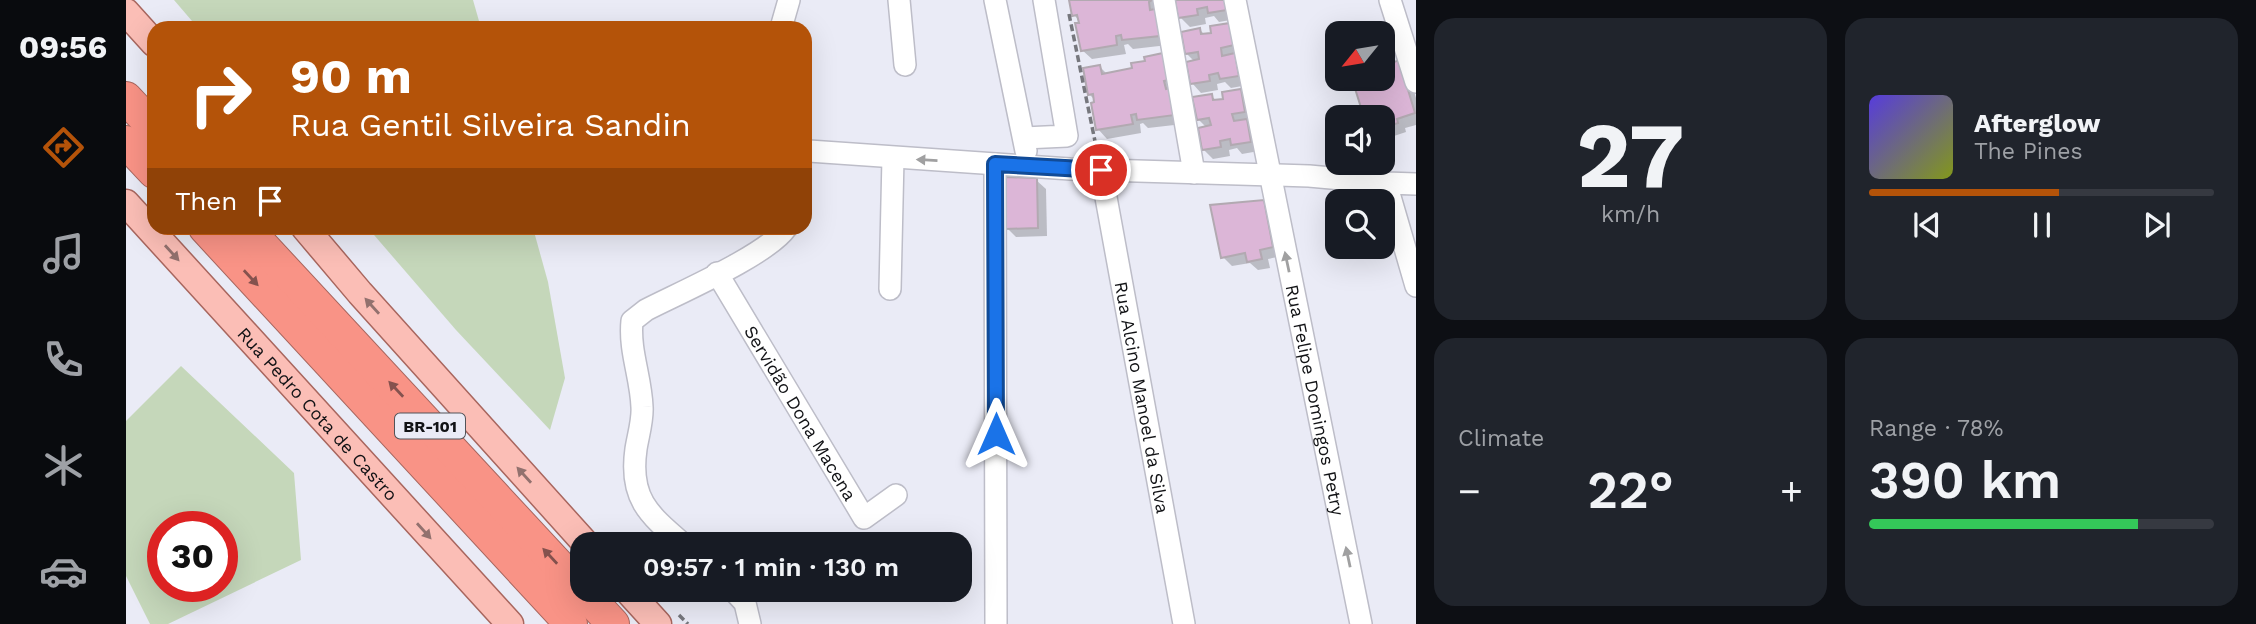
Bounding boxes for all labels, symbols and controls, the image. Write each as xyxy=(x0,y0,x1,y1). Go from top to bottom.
north arrow xyxy=(1325,21,1395,91)
map controls xyxy=(1325,21,1395,259)
text: 09:56 xyxy=(19,28,107,66)
text: 90 m xyxy=(290,47,412,105)
icon: right xyxy=(175,49,266,140)
text: 27 xyxy=(1577,102,1684,209)
button: sound xyxy=(1325,105,1395,175)
text: Rua Gentil Silveira Sandin xyxy=(290,106,691,144)
text: Afterglow xyxy=(1974,108,2100,138)
icon: directions xyxy=(39,123,88,172)
text: The Pines xyxy=(1974,138,2083,165)
pin xyxy=(1071,140,1131,200)
icon: arrive xyxy=(1082,151,1120,189)
one-way arrow xyxy=(916,155,938,166)
icon: arrive xyxy=(251,182,289,220)
text: Then xyxy=(175,186,237,216)
button: search xyxy=(1325,189,1395,259)
text: km/h xyxy=(1601,201,1660,228)
icon: previous xyxy=(1908,206,1946,244)
icon: pause xyxy=(2023,206,2061,244)
icon: next xyxy=(2138,206,2176,244)
icon: music xyxy=(39,229,88,278)
one-way arrow xyxy=(164,244,180,262)
one-way arrow xyxy=(1281,251,1292,273)
one-way arrow xyxy=(243,269,259,286)
street label: Rua Alcino Manoel da Silva xyxy=(1111,280,1174,515)
street label: Rua Felipe Domingos Petry xyxy=(1282,282,1349,518)
one-way arrow xyxy=(364,297,380,315)
street label: Servidão Dona Macena xyxy=(740,322,861,504)
street label: Rua Pedro Cota de Castro xyxy=(234,323,402,505)
icon: phone xyxy=(39,335,88,384)
one-way arrow xyxy=(388,381,404,398)
position arrow xyxy=(959,397,1033,471)
road number: BR-101 xyxy=(395,414,465,438)
text: Range · 78% xyxy=(1869,415,2003,442)
text: Climate xyxy=(1458,425,1544,452)
icon: climate xyxy=(39,441,88,490)
text: 390 km xyxy=(1869,450,2061,511)
text: 22° xyxy=(1587,460,1674,521)
one-way arrow xyxy=(516,466,532,484)
text: − xyxy=(1458,469,1481,513)
text: + xyxy=(1780,469,1803,513)
speed limit sign: 30 xyxy=(147,511,238,602)
one-way arrow xyxy=(415,522,431,539)
one-way arrow xyxy=(1342,546,1353,568)
icon: car xyxy=(39,547,88,596)
one-way arrow xyxy=(543,548,559,565)
text: 09:57 · 1 min · 130 m xyxy=(643,552,899,582)

